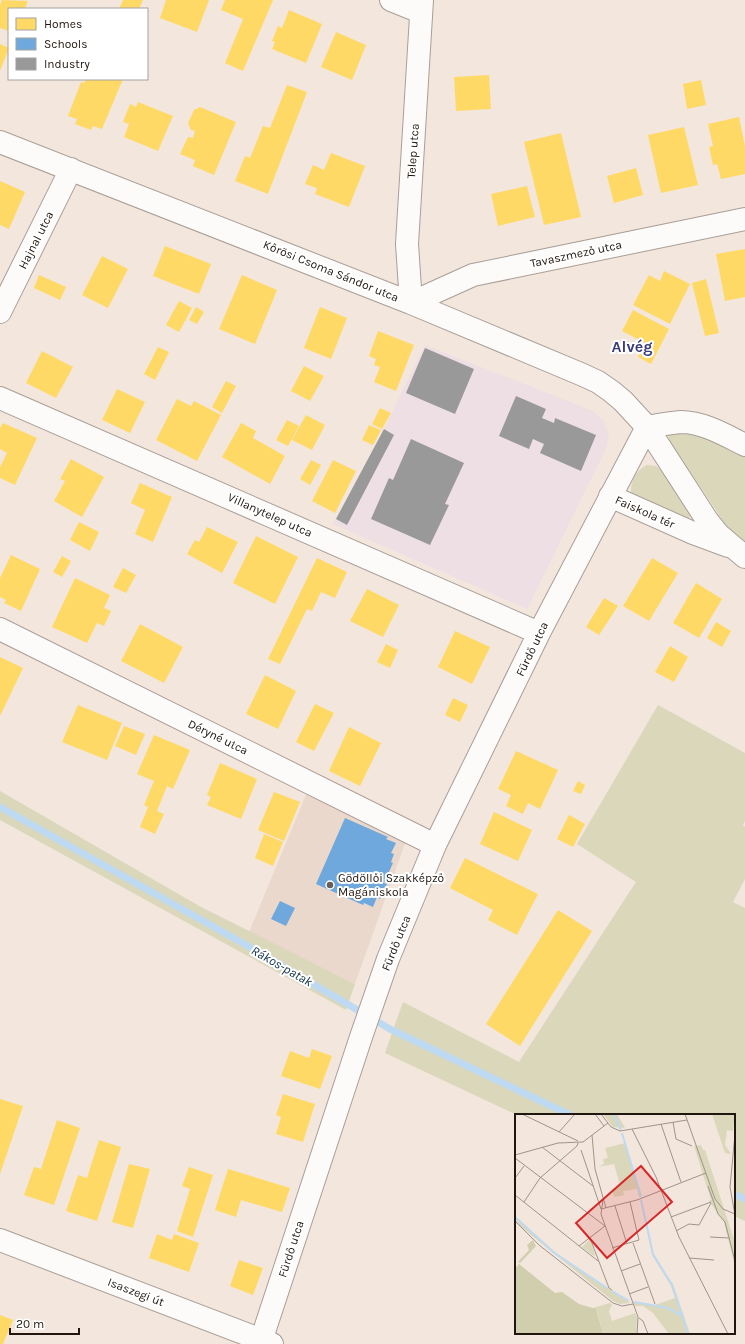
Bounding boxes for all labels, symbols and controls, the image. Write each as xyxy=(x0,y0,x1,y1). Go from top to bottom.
legend xyxy=(8,8,148,80)
text: Homes xyxy=(44,17,82,31)
text: Schools xyxy=(44,37,87,51)
text: Industry xyxy=(44,57,90,71)
street label: Telep utca xyxy=(404,123,422,179)
street label: Hajnal utca xyxy=(15,209,57,271)
street label: Kőrösi Csoma Sándor utca xyxy=(261,237,401,305)
street label: Tavaszmező utca xyxy=(529,237,623,271)
district label: Alvég xyxy=(612,337,652,356)
street label: Villanytelep utca xyxy=(226,490,314,540)
street label: Faiskola tér xyxy=(613,493,678,532)
street label: Fürdő utca xyxy=(513,620,551,678)
street label: Déryné utca xyxy=(186,716,250,758)
place label: Gödöllői Szakképző Magániskola xyxy=(338,871,444,899)
marker: Gödöllői Szakképző Magániskola xyxy=(325,880,335,890)
street label: Fürdő utca xyxy=(379,913,413,973)
water label: Rákos-patak xyxy=(249,943,316,990)
inset map xyxy=(515,1114,735,1334)
street label: Fürdő utca xyxy=(275,1219,307,1279)
street label: Isaszegi út xyxy=(106,1275,167,1309)
scale bar xyxy=(10,1310,79,1336)
text: 20 m xyxy=(16,1317,44,1331)

